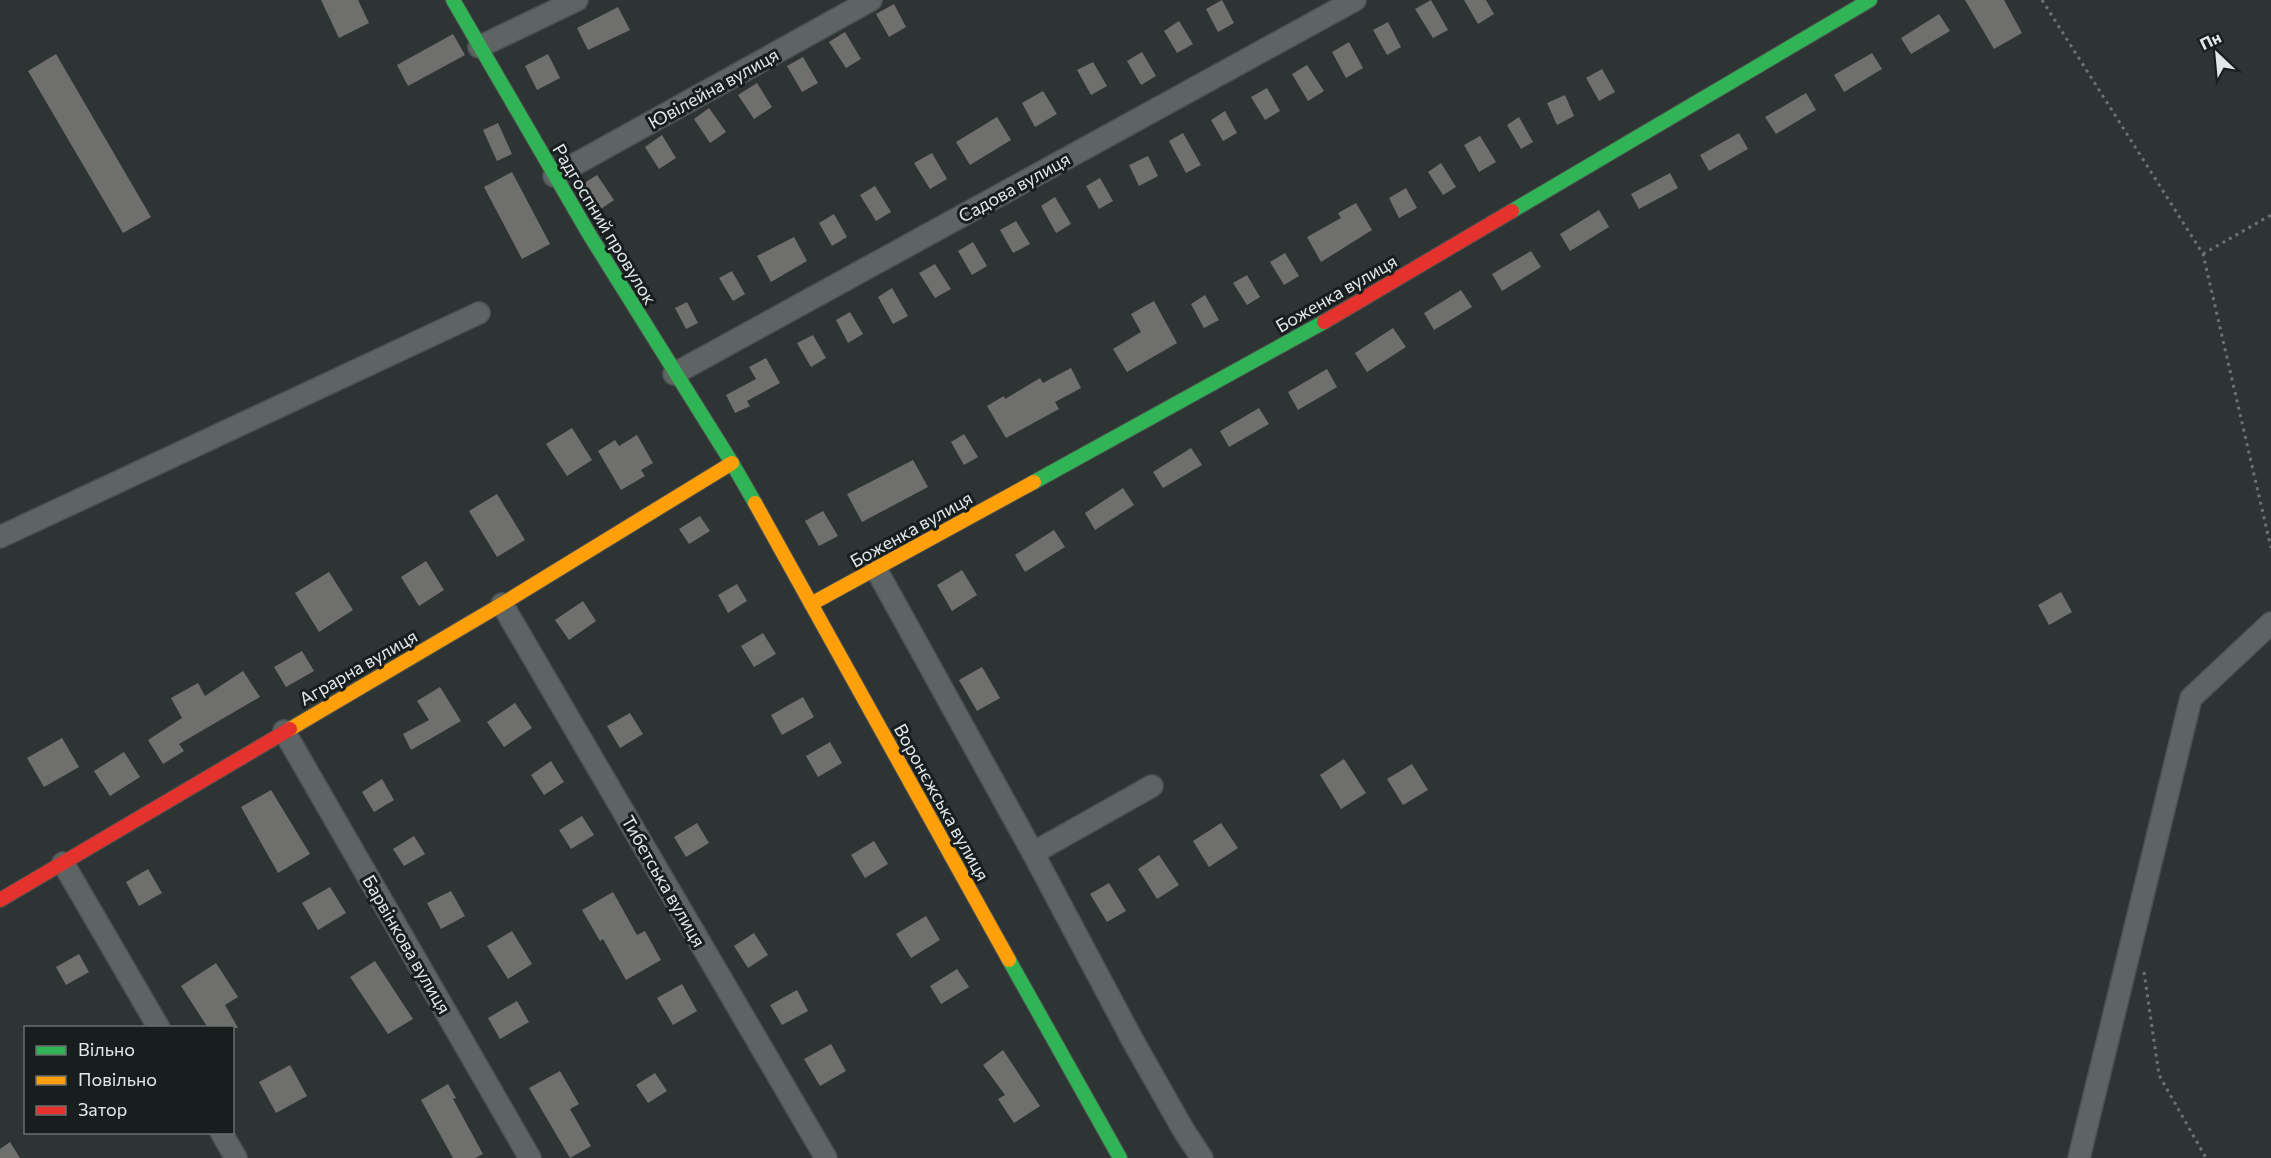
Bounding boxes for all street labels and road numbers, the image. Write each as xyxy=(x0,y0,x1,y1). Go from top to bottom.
street label: Ювілейна вулиця xyxy=(644,43,782,133)
street label: Радгоспний провулок xyxy=(548,140,662,309)
street label: Садова вулиця xyxy=(954,147,1074,227)
street label: Боженка вулиця xyxy=(1271,249,1401,337)
street label: Боженка вулиця xyxy=(846,486,976,572)
street label: Аграрна вулиця xyxy=(295,624,421,710)
street label: Воронєжська вулиця xyxy=(890,720,994,884)
street label: Тибетська вулиця xyxy=(617,811,711,951)
street label: Барвінкова вулиця xyxy=(358,871,456,1017)

